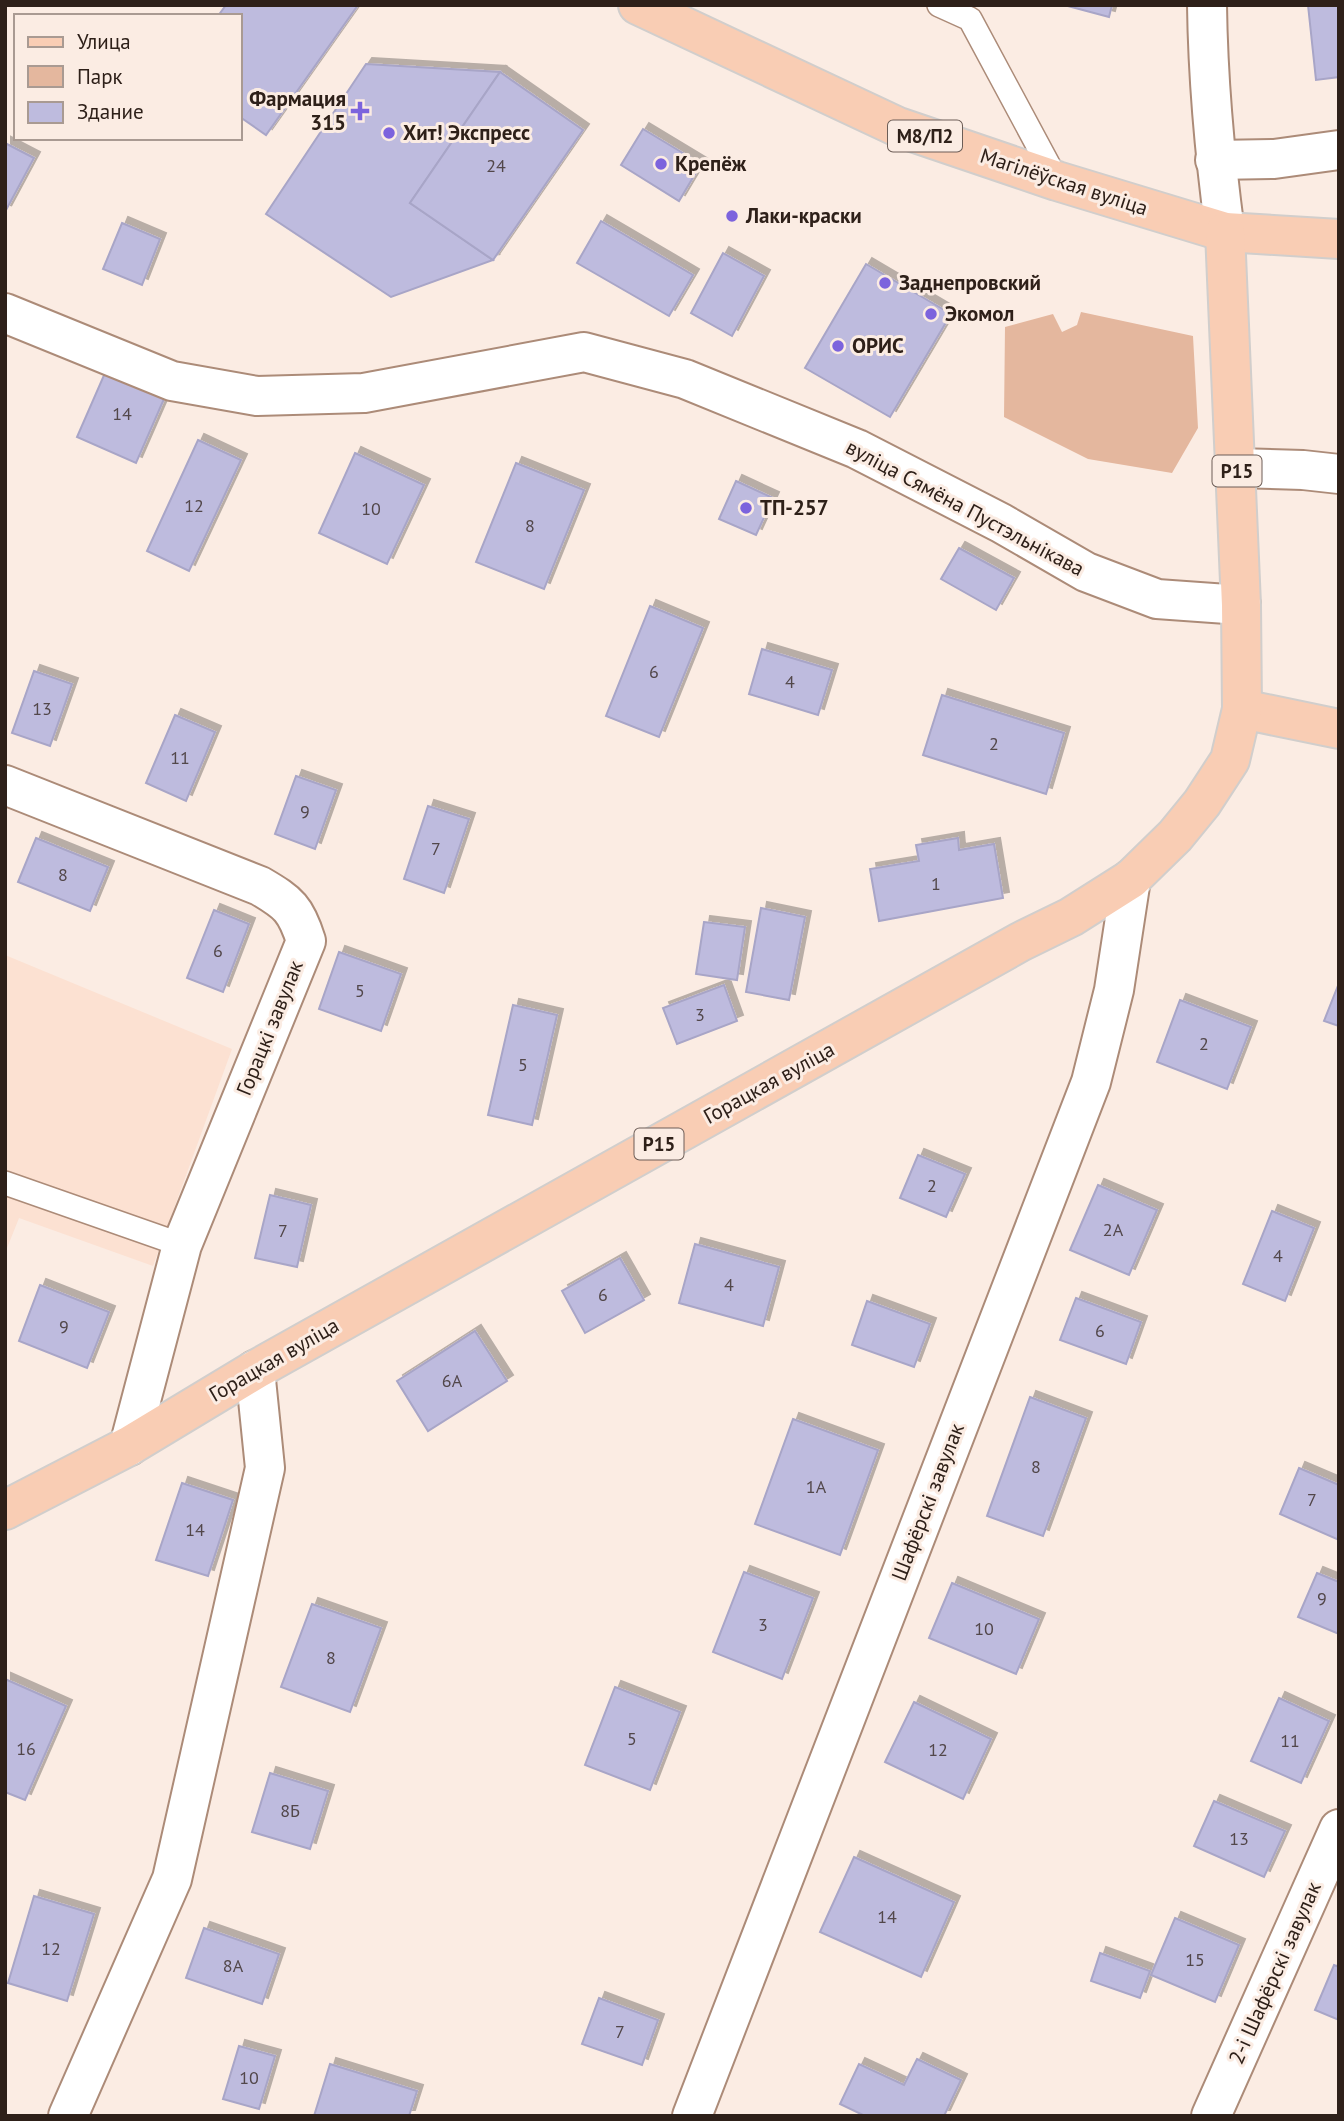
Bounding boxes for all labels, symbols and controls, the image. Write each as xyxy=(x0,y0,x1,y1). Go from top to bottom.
legend xyxy=(14,14,242,140)
text: Улица xyxy=(77,28,131,55)
text: Парк xyxy=(77,63,123,90)
place label: Фармация 315 xyxy=(249,85,346,136)
text: Здание xyxy=(77,98,144,125)
marker: Фармация 315 xyxy=(352,103,368,119)
place label: Хит! Экспресс xyxy=(403,119,530,146)
road number: М8/П2 xyxy=(888,120,962,152)
marker: Хит! Экспресс xyxy=(381,125,397,141)
street label: Магілёўская вуліца xyxy=(977,142,1151,221)
place label: Крепёж xyxy=(675,150,747,177)
house number: 24 xyxy=(486,154,506,177)
marker: Крепёж xyxy=(653,156,669,172)
place label: Лаки-краски xyxy=(745,202,862,229)
marker: Лаки-краски xyxy=(724,208,740,224)
place label: Заднепровский xyxy=(899,269,1041,296)
marker: Заднепровский xyxy=(877,275,893,291)
place label: Экомол xyxy=(945,300,1014,327)
marker: Экомол xyxy=(923,306,939,322)
place label: ОРИС xyxy=(852,332,904,359)
marker: ОРИС xyxy=(830,338,846,354)
house number: 14 xyxy=(112,402,132,425)
street label: вуліца Сямёна Пустэльнікава xyxy=(841,433,1089,582)
road number: Р15 xyxy=(1212,456,1262,486)
house number: 12 xyxy=(184,494,204,517)
place label: ТП-257 xyxy=(760,494,829,521)
house number: 10 xyxy=(361,497,381,520)
marker: ТП-257 xyxy=(738,500,754,516)
house number: 8 xyxy=(525,514,535,537)
house number: 6 xyxy=(649,660,659,683)
house number: 4 xyxy=(785,670,795,693)
house number: 13 xyxy=(32,697,52,720)
house number: 2 xyxy=(989,732,999,755)
house number: 11 xyxy=(170,746,190,769)
house number: 9 xyxy=(300,800,310,823)
house number: 7 xyxy=(431,837,441,860)
house number: 8 xyxy=(58,863,68,886)
house number: 1 xyxy=(931,872,941,895)
house number: 6 xyxy=(213,939,223,962)
street label: Горацкі завулак xyxy=(230,956,309,1099)
house number: 5 xyxy=(355,979,365,1002)
house number: 3 xyxy=(695,1003,705,1026)
house number: 2 xyxy=(1199,1032,1209,1055)
street label: Горацкая вуліца xyxy=(699,1035,839,1130)
house number: 5 xyxy=(518,1053,528,1076)
road number: Р15 xyxy=(634,1128,684,1160)
house number: 2 xyxy=(927,1174,937,1197)
house number: 2А xyxy=(1103,1218,1124,1241)
house number: 7 xyxy=(278,1219,288,1242)
house number: 4 xyxy=(1273,1244,1283,1267)
house number: 4 xyxy=(724,1273,734,1296)
house number: 6 xyxy=(598,1283,608,1306)
street label: Горацкая вуліца xyxy=(204,1311,344,1408)
house number: 9 xyxy=(59,1315,69,1338)
house number: 6 xyxy=(1095,1319,1105,1342)
house number: 6А xyxy=(442,1369,463,1392)
street label: Шафёрскі завулак xyxy=(885,1419,970,1584)
house number: 8 xyxy=(1031,1455,1041,1478)
house number: 1А xyxy=(806,1475,827,1498)
house number: 7 xyxy=(1307,1488,1317,1511)
house number: 14 xyxy=(185,1518,205,1541)
house number: 9 xyxy=(1317,1587,1327,1610)
house number: 3 xyxy=(758,1613,768,1636)
house number: 10 xyxy=(974,1617,994,1640)
house number: 8 xyxy=(326,1646,336,1669)
house number: 5 xyxy=(627,1727,637,1750)
house number: 11 xyxy=(1280,1729,1300,1752)
house number: 16 xyxy=(16,1737,36,1760)
house number: 12 xyxy=(928,1738,948,1761)
house number: 8Б xyxy=(280,1799,300,1822)
house number: 13 xyxy=(1229,1827,1249,1850)
street label: 2-і Шафёрскі завулак xyxy=(1222,1877,1327,2068)
house number: 14 xyxy=(877,1905,897,1928)
house number: 12 xyxy=(41,1937,61,1960)
house number: 15 xyxy=(1185,1948,1205,1971)
house number: 8А xyxy=(223,1954,244,1977)
house number: 7 xyxy=(615,2020,625,2043)
house number: 10 xyxy=(239,2066,259,2089)

